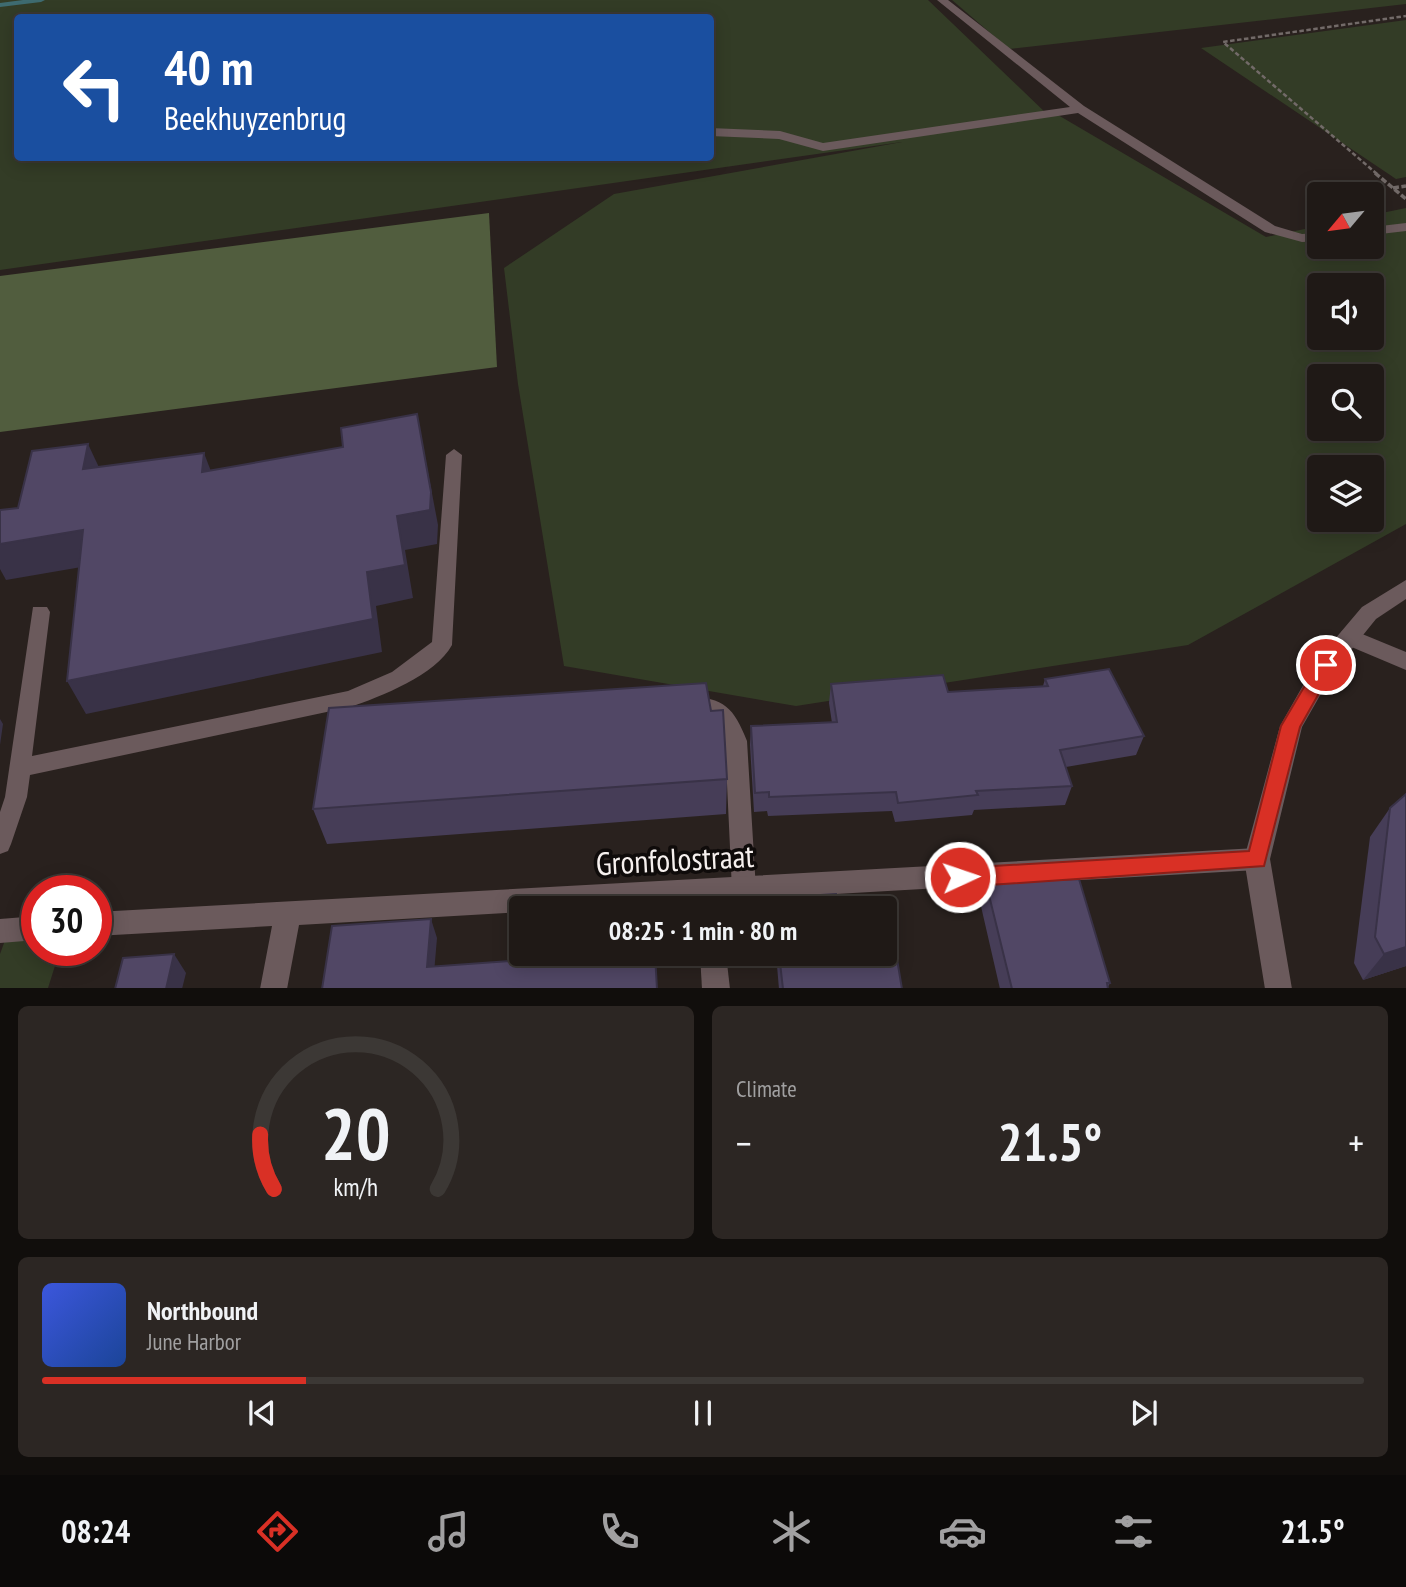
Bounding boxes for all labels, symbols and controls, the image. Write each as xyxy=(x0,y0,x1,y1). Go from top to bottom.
text: 40 m xyxy=(164,35,253,99)
icon: left xyxy=(49,42,140,133)
text: Beekhuyzenbrug xyxy=(164,97,346,139)
north arrow xyxy=(1307,182,1384,259)
map controls xyxy=(1307,182,1384,532)
button: sound xyxy=(1307,273,1384,350)
button: search xyxy=(1307,364,1384,441)
button: layers xyxy=(1307,455,1384,532)
pin xyxy=(1296,635,1356,695)
icon: arrive xyxy=(1307,646,1345,684)
street label: Gronfolostraat xyxy=(595,834,755,884)
position arrow xyxy=(923,840,997,914)
speed limit sign: 30 xyxy=(21,875,112,966)
text: 08:25 · 1 min · 80 m xyxy=(609,914,797,947)
text: Climate xyxy=(736,1074,797,1103)
text: 20 xyxy=(321,1085,391,1179)
text: 21.5° xyxy=(998,1108,1102,1175)
text: − xyxy=(736,1118,752,1167)
text: + xyxy=(1348,1118,1364,1167)
text: km/h xyxy=(334,1170,378,1202)
text: Northbound xyxy=(147,1294,258,1327)
text: June Harbor xyxy=(147,1327,241,1356)
icon: previous xyxy=(243,1394,281,1432)
icon: pause xyxy=(684,1394,722,1432)
icon: next xyxy=(1125,1394,1163,1432)
icon: directions xyxy=(253,1507,302,1556)
icon: music xyxy=(424,1507,473,1556)
icon: phone xyxy=(595,1507,644,1556)
icon: climate xyxy=(767,1507,816,1556)
icon: car xyxy=(938,1507,987,1556)
icon: filters xyxy=(1109,1507,1158,1556)
text: 08:24 xyxy=(61,1510,130,1552)
text: 21.5° xyxy=(1280,1510,1345,1552)

